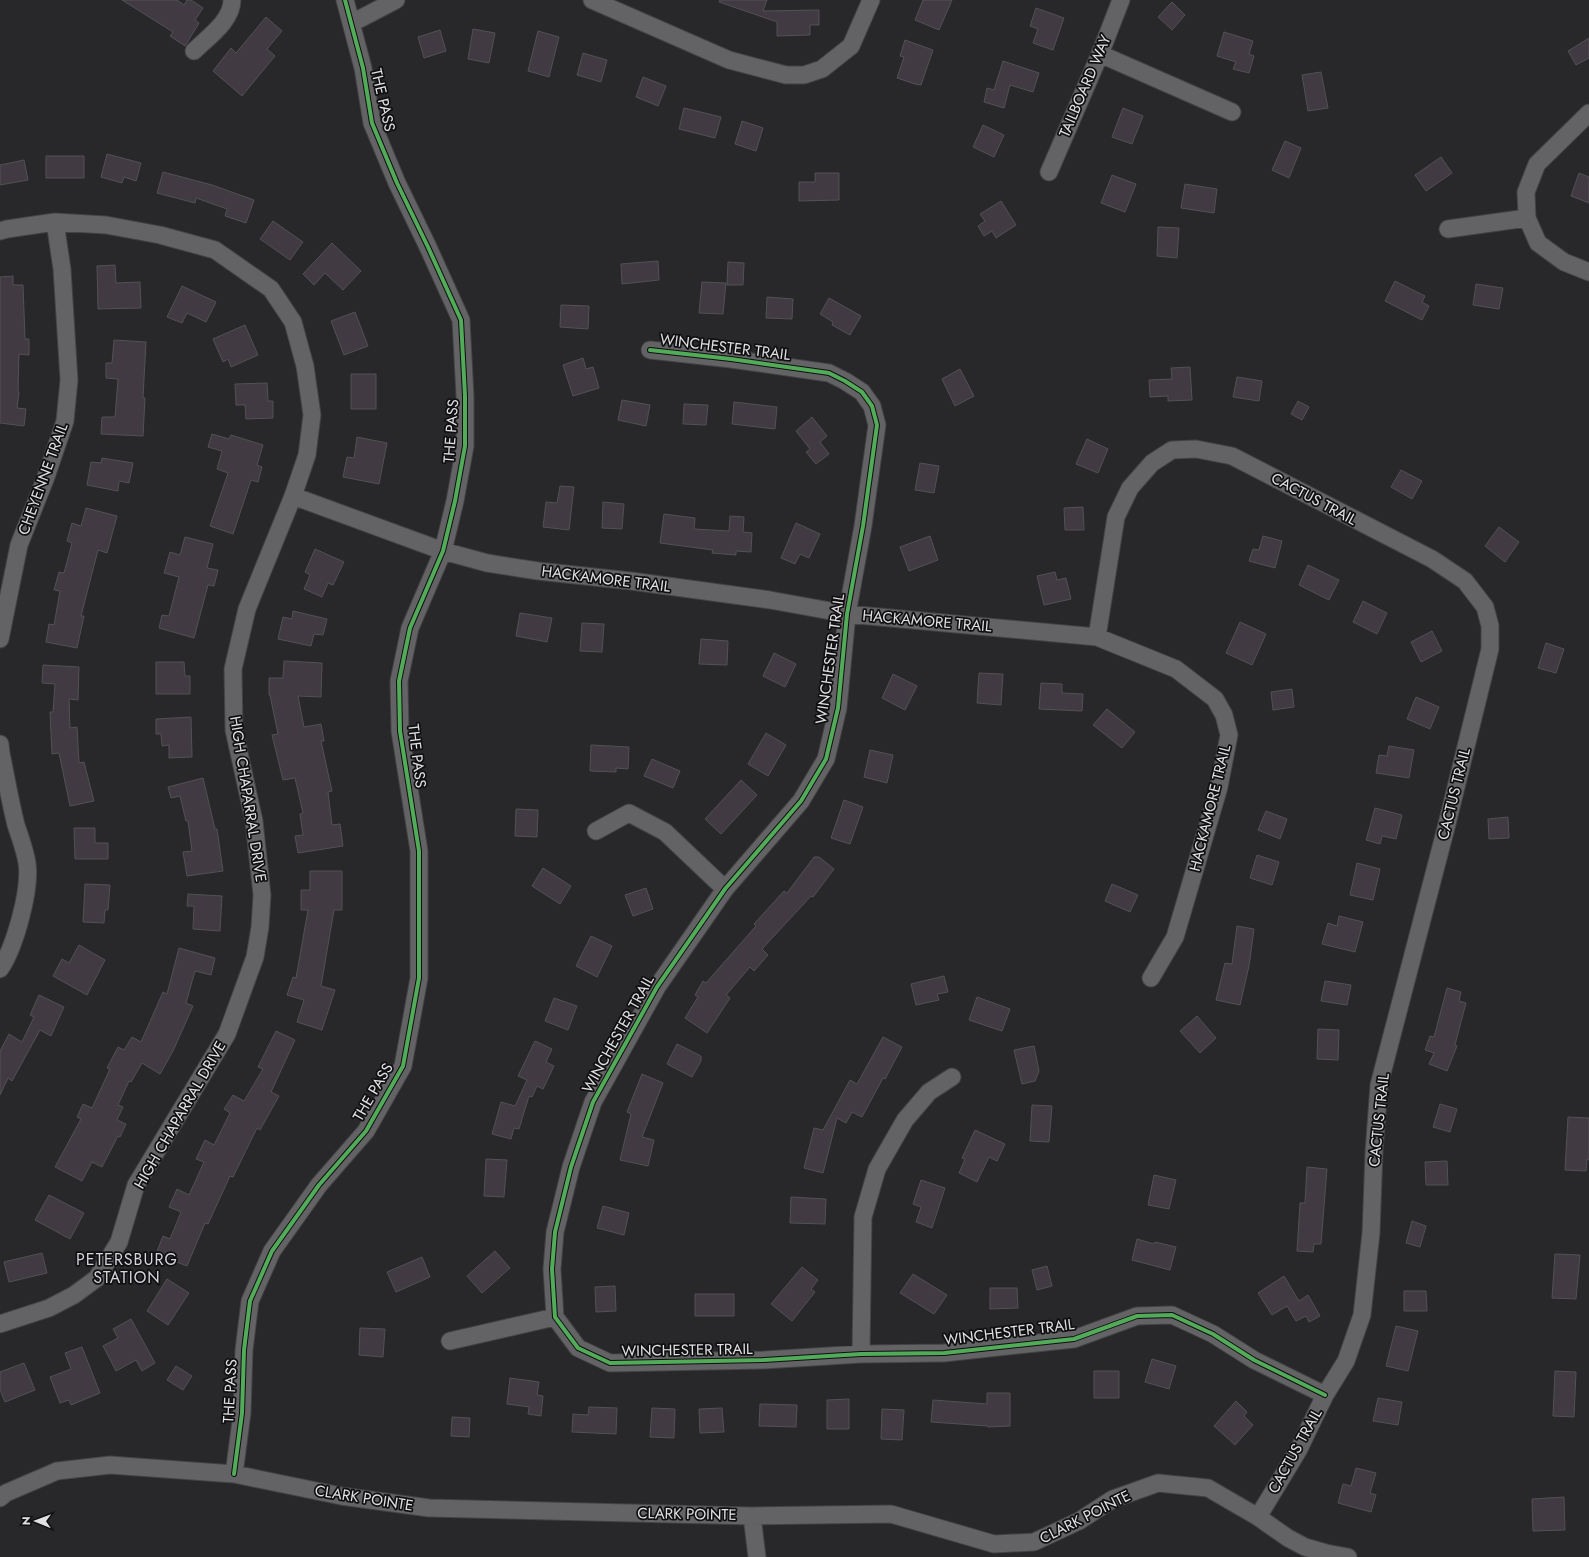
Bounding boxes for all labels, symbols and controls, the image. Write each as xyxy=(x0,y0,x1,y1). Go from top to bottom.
street label: TAILBOARD WAY xyxy=(1054,31,1117,141)
street label: THE PASS xyxy=(365,66,401,134)
street label: WINCHESTER TRAIL xyxy=(658,328,792,366)
street label: THE PASS xyxy=(438,398,464,464)
street label: CHEYENNE TRAIL xyxy=(13,420,74,538)
street label: CACTUS TRAIL xyxy=(1267,467,1361,531)
street label: HACKAMORE TRAIL xyxy=(540,560,672,598)
street label: WINCHESTER TRAIL xyxy=(810,592,850,726)
street label: HACKAMORE TRAIL xyxy=(861,604,993,638)
street label: HIGH CHAPARRAL DRIVE xyxy=(224,715,272,883)
street label: THE PASS xyxy=(402,723,432,789)
street label: HACKAMORE TRAIL xyxy=(1184,742,1236,874)
street label: CACTUS TRAIL xyxy=(1432,745,1476,842)
street label: WINCHESTER TRAIL xyxy=(577,971,660,1097)
street label: HIGH CHAPARRAL DRIVE xyxy=(129,1037,231,1193)
street label: THE PASS xyxy=(347,1059,399,1125)
street label: CACTUS TRAIL xyxy=(1363,1072,1395,1168)
district label: PETERSBURG STATION xyxy=(76,1248,178,1289)
street label: WINCHESTER TRAIL xyxy=(942,1313,1076,1351)
street label: WINCHESTER TRAIL xyxy=(621,1338,753,1362)
street label: THE PASS xyxy=(217,1358,243,1424)
street label: CACTUS TRAIL xyxy=(1263,1404,1328,1497)
street label: CLARK POINTE xyxy=(313,1479,415,1517)
street label: CLARK POINTE xyxy=(1036,1485,1134,1549)
north arrow xyxy=(16,1501,56,1541)
street label: CLARK POINTE xyxy=(637,1502,737,1526)
text: N xyxy=(18,1516,34,1525)

